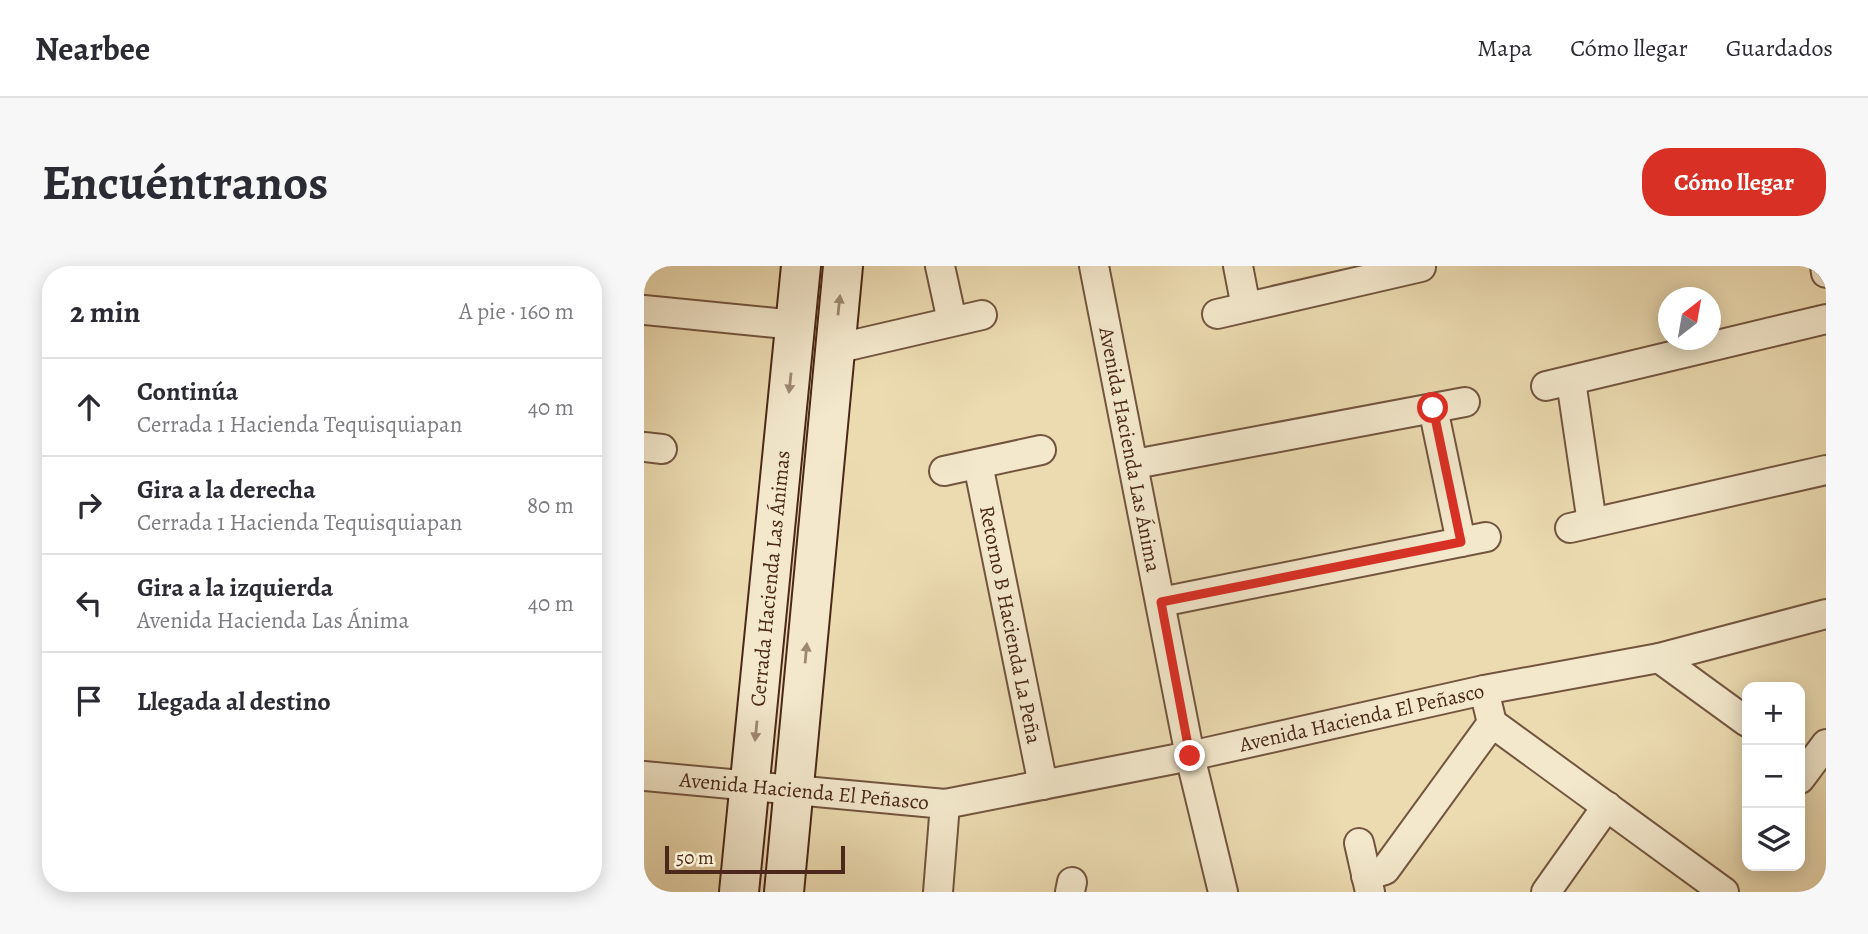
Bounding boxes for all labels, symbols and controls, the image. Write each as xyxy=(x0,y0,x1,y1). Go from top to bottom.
text: Nearbee xyxy=(35,26,150,71)
text: Mapa xyxy=(1477,32,1532,64)
text: Cómo llegar xyxy=(1570,32,1688,64)
text: Guardados xyxy=(1726,32,1833,64)
button: Cómo llegar xyxy=(1642,148,1826,216)
text: Encuéntranos xyxy=(42,149,328,216)
north arrow xyxy=(1658,287,1721,350)
text: 2 min xyxy=(70,292,140,332)
one-way arrow xyxy=(834,294,845,316)
text: A pie · 160 m xyxy=(459,296,574,327)
street label: Avenida Hacienda Las Ánima xyxy=(1092,324,1168,575)
one-way arrow xyxy=(784,372,795,394)
text: Continúa xyxy=(137,374,238,409)
icon: ahead xyxy=(70,388,108,426)
text: 40 m xyxy=(528,392,574,423)
route start xyxy=(1417,392,1448,423)
text: Cerrada 1 Hacienda Tequisquiapan xyxy=(137,409,462,440)
street label: Cerrada Hacienda Las Ánimas xyxy=(743,449,797,708)
text: Gira a la derecha xyxy=(137,472,316,507)
icon: right xyxy=(70,486,108,524)
text: 80 m xyxy=(527,490,574,521)
street label: Retorno B Hacienda La Peña xyxy=(973,503,1048,747)
text: Cerrada 1 Hacienda Tequisquiapan xyxy=(137,507,462,538)
text: Gira a la izquierda xyxy=(137,570,333,605)
icon: left xyxy=(70,584,108,622)
text: 40 m xyxy=(528,588,574,619)
text: Avenida Hacienda Las Ánima xyxy=(137,605,409,636)
one-way arrow xyxy=(801,642,812,664)
street label: Avenida Hacienda El Peñasco xyxy=(1236,676,1487,759)
icon: arrive xyxy=(70,682,108,720)
map controls xyxy=(1742,682,1805,871)
button: + xyxy=(1742,682,1805,745)
text: Llegada al destino xyxy=(137,684,331,719)
one-way arrow xyxy=(751,720,762,742)
route end xyxy=(1174,740,1205,771)
button: − xyxy=(1742,745,1805,808)
street label: Avenida Hacienda El Peñasco xyxy=(677,765,930,816)
button: layers xyxy=(1742,808,1805,871)
scale bar xyxy=(665,843,845,875)
text: 50 m xyxy=(676,845,714,871)

